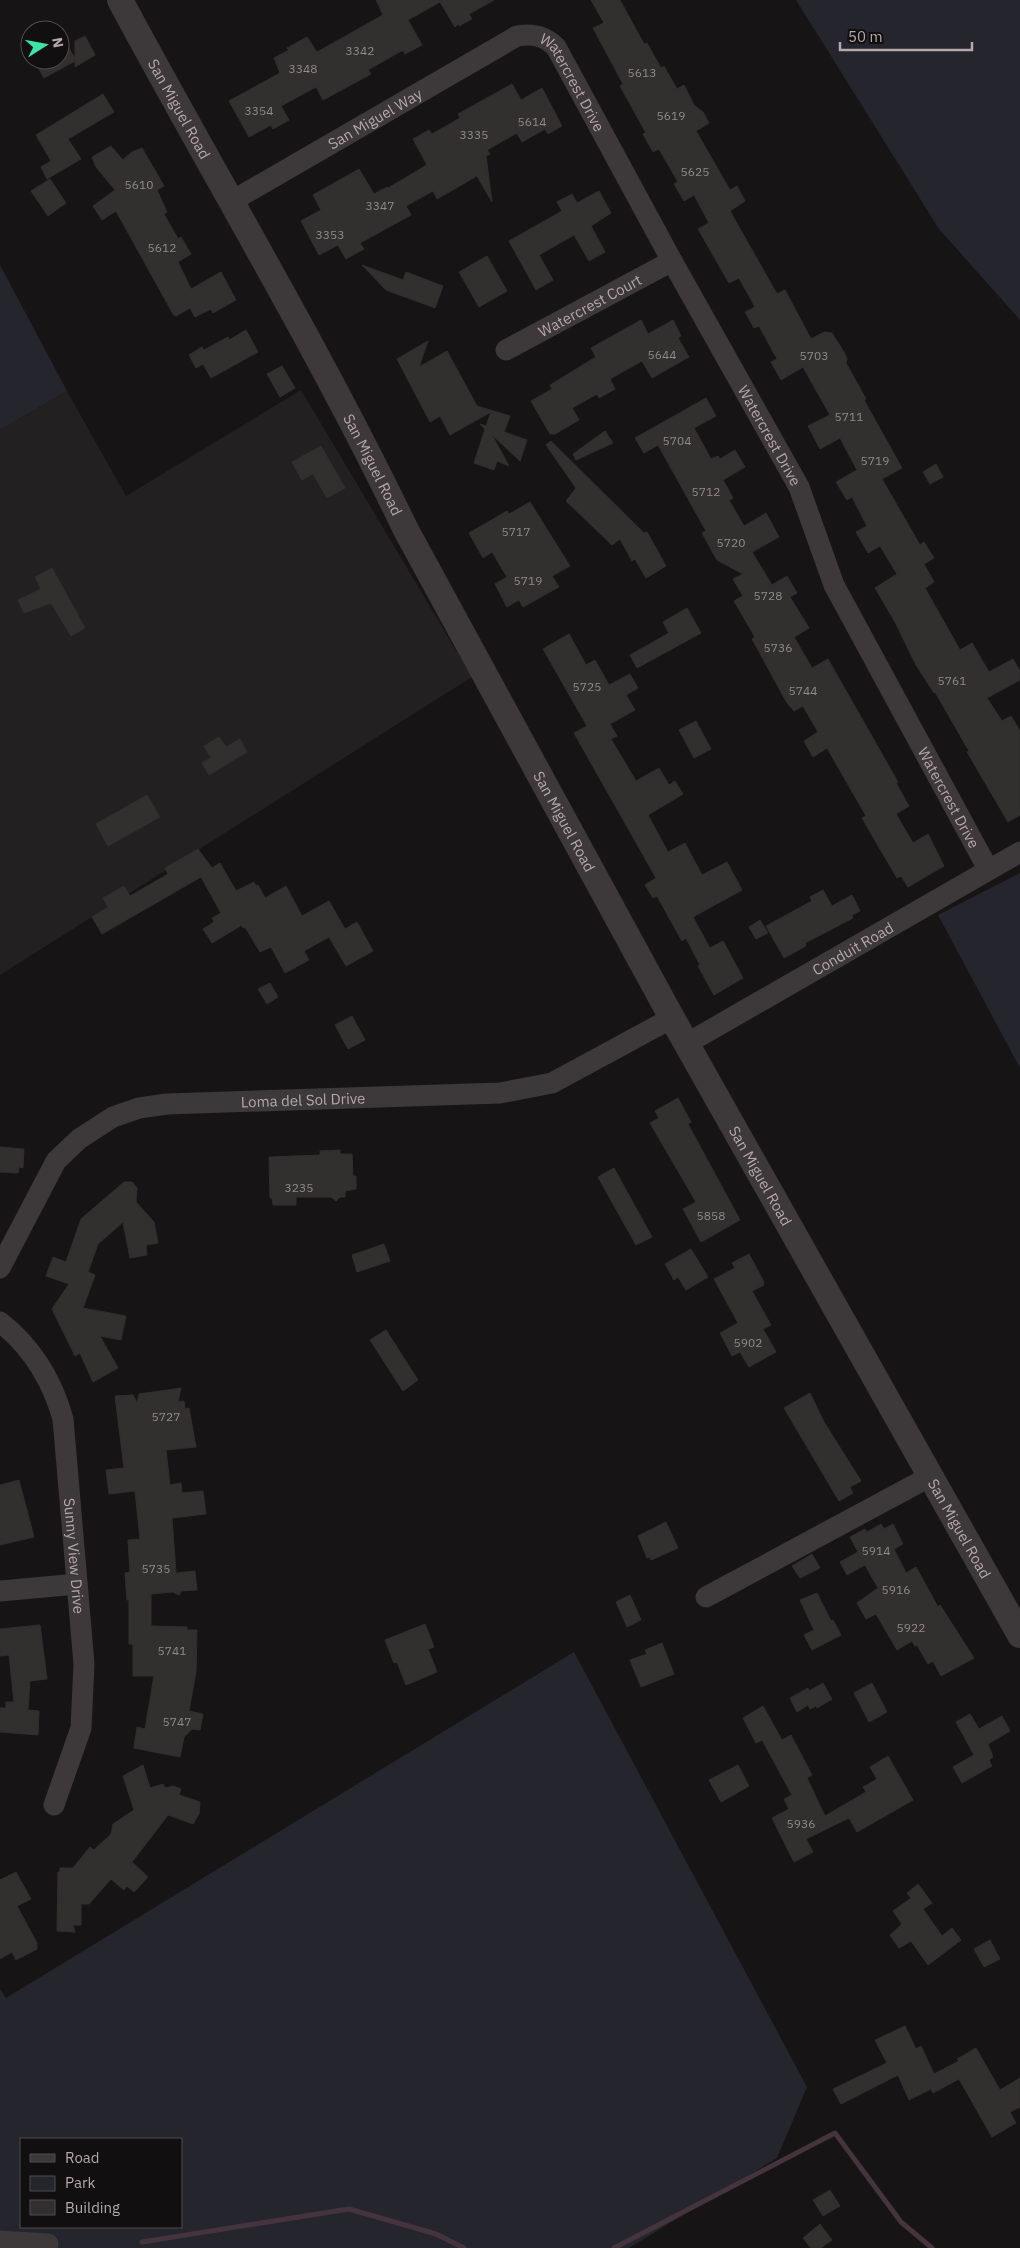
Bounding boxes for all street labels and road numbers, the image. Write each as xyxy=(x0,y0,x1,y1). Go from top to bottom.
street label: Watercrest Drive xyxy=(537,29,609,135)
street label: San Miguel Road xyxy=(144,55,215,162)
street label: San Miguel Way xyxy=(324,83,426,153)
street label: Watercrest Court xyxy=(535,270,645,341)
street label: Watercrest Drive xyxy=(734,382,806,489)
street label: San Miguel Road xyxy=(340,410,407,518)
street label: Watercrest Drive xyxy=(914,744,984,851)
street label: San Miguel Road xyxy=(530,768,600,875)
street label: Conduit Road xyxy=(808,918,896,979)
street label: Loma del Sol Drive xyxy=(240,1088,366,1111)
street label: San Miguel Road xyxy=(725,1122,797,1229)
street label: San Miguel Road xyxy=(924,1475,996,1582)
street label: Sunny View Drive xyxy=(60,1497,89,1615)

